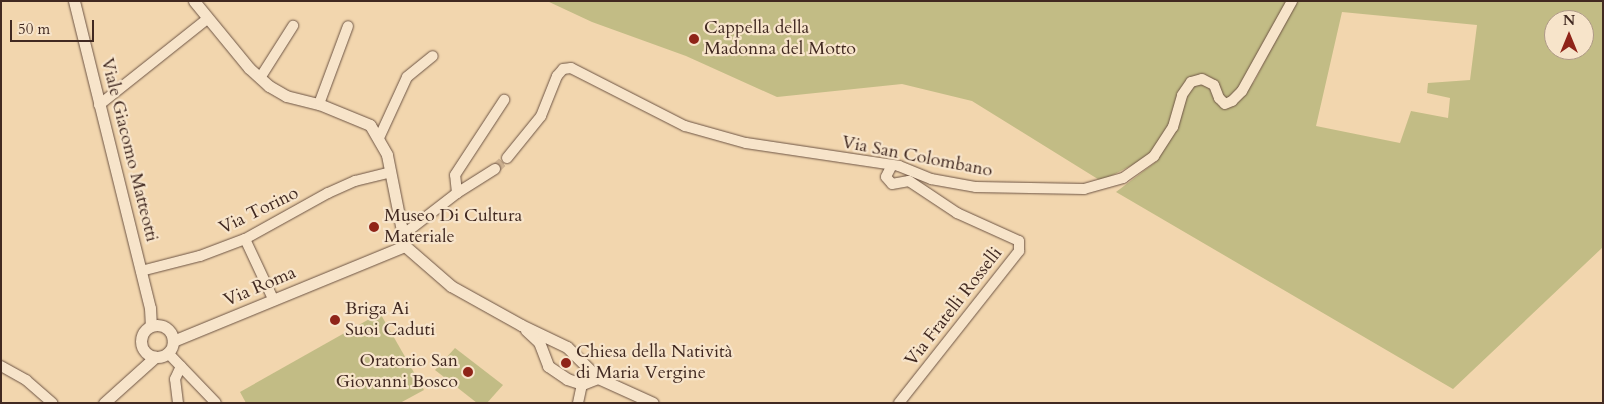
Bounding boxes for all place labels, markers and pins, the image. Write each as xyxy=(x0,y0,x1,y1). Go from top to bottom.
place label: Cappella della Madonna del Motto xyxy=(704,18,856,60)
marker: Cappella della Madonna del Motto xyxy=(688,33,700,45)
place label: Museo Di Cultura Materiale xyxy=(384,206,522,248)
marker: Museo Di Cultura Materiale xyxy=(368,221,380,233)
place label: Briga Ai Suoi Caduti xyxy=(345,299,435,342)
marker: Briga Ai Suoi Caduti xyxy=(329,314,341,326)
place label: Chiesa della Natività di Maria Vergine xyxy=(576,342,733,384)
place label: Oratorio San Giovanni Bosco xyxy=(336,351,458,394)
marker: Chiesa della Natività di Maria Vergine xyxy=(560,357,572,369)
marker: Oratorio San Giovanni Bosco xyxy=(462,366,474,378)

